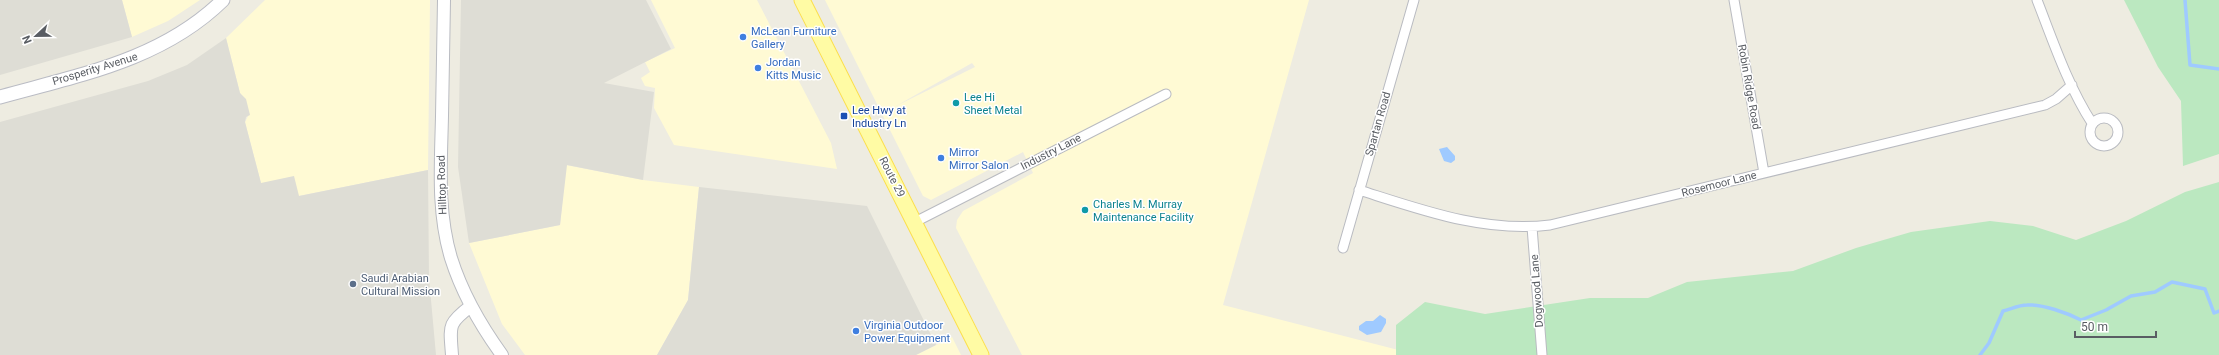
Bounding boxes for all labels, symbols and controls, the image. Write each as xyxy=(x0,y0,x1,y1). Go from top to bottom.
north arrow xyxy=(16,16,56,56)
place label: McLean Furniture Gallery xyxy=(751,25,837,51)
marker: McLean Furniture Gallery xyxy=(738,32,748,42)
text: N xyxy=(20,33,35,46)
street label: Robin Ridge Road xyxy=(1735,43,1763,131)
street label: Prosperity Avenue xyxy=(51,50,139,88)
place label: Jordan Kitts Music xyxy=(766,56,821,82)
marker: Jordan Kitts Music xyxy=(753,63,763,73)
street label: Spartan Road xyxy=(1363,90,1393,158)
place label: Lee Hi Sheet Metal xyxy=(964,91,1022,117)
marker: Lee Hi Sheet Metal xyxy=(951,98,961,108)
place label: Lee Hwy at Industry Ln xyxy=(852,104,906,130)
marker: Lee Hwy at Industry Ln xyxy=(839,111,849,121)
street label: Industry Lane xyxy=(1019,131,1084,173)
place label: Mirror Mirror Salon xyxy=(949,146,1009,172)
marker: Mirror Mirror Salon xyxy=(936,153,946,163)
street label: Hilltop Road xyxy=(434,155,450,215)
street label: Route 29 xyxy=(876,155,908,199)
street label: Rosemoor Lane xyxy=(1680,168,1758,200)
place label: Charles M. Murray Maintenance Facility xyxy=(1093,198,1194,224)
marker: Charles M. Murray Maintenance Facility xyxy=(1080,205,1090,215)
street label: Dogwood Lane xyxy=(1528,254,1546,328)
place label: Saudi Arabian Cultural Mission xyxy=(361,272,440,298)
marker: Saudi Arabian Cultural Mission xyxy=(348,279,358,289)
scale bar xyxy=(2075,313,2156,339)
place label: Virginia Outdoor Power Equipment xyxy=(864,319,951,345)
text: 50 m xyxy=(2081,320,2108,334)
marker: Virginia Outdoor Power Equipment xyxy=(851,326,861,336)

